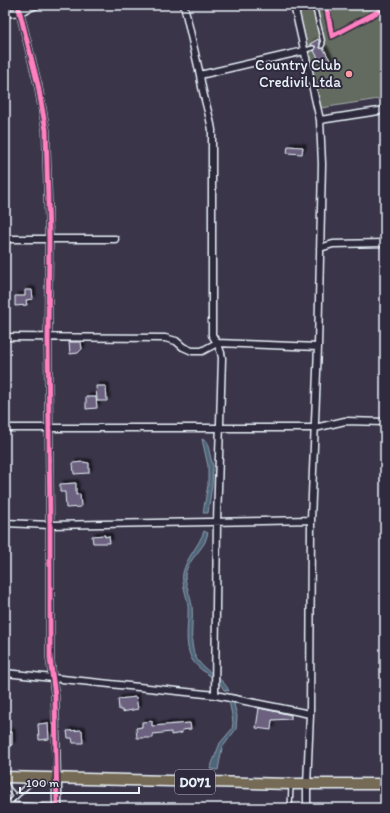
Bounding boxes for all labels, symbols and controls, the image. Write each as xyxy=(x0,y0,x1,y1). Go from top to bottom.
place label: Country Club Credivil Ltda xyxy=(255,56,341,91)
marker: Country Club Credivil Ltda xyxy=(344,69,354,79)
scale bar xyxy=(20,769,139,795)
road number: D071 xyxy=(175,770,215,794)
text: 100 m xyxy=(26,776,59,790)

